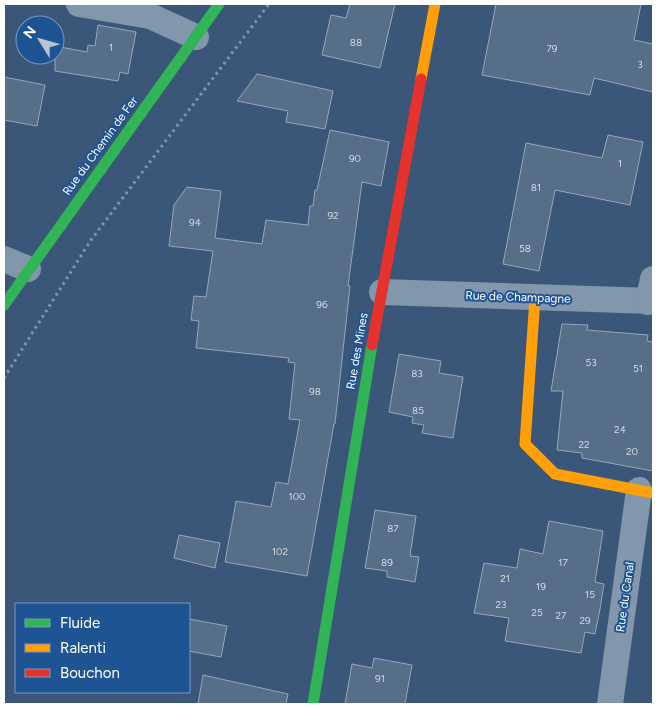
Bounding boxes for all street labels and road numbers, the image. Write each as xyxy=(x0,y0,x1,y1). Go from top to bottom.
street label: Rue du Chemin de Fer xyxy=(59,94,141,198)
street label: Rue de Champagne xyxy=(465,288,571,306)
street label: Rue des Mines xyxy=(343,311,371,390)
street label: Rue du Canal xyxy=(613,561,637,633)

